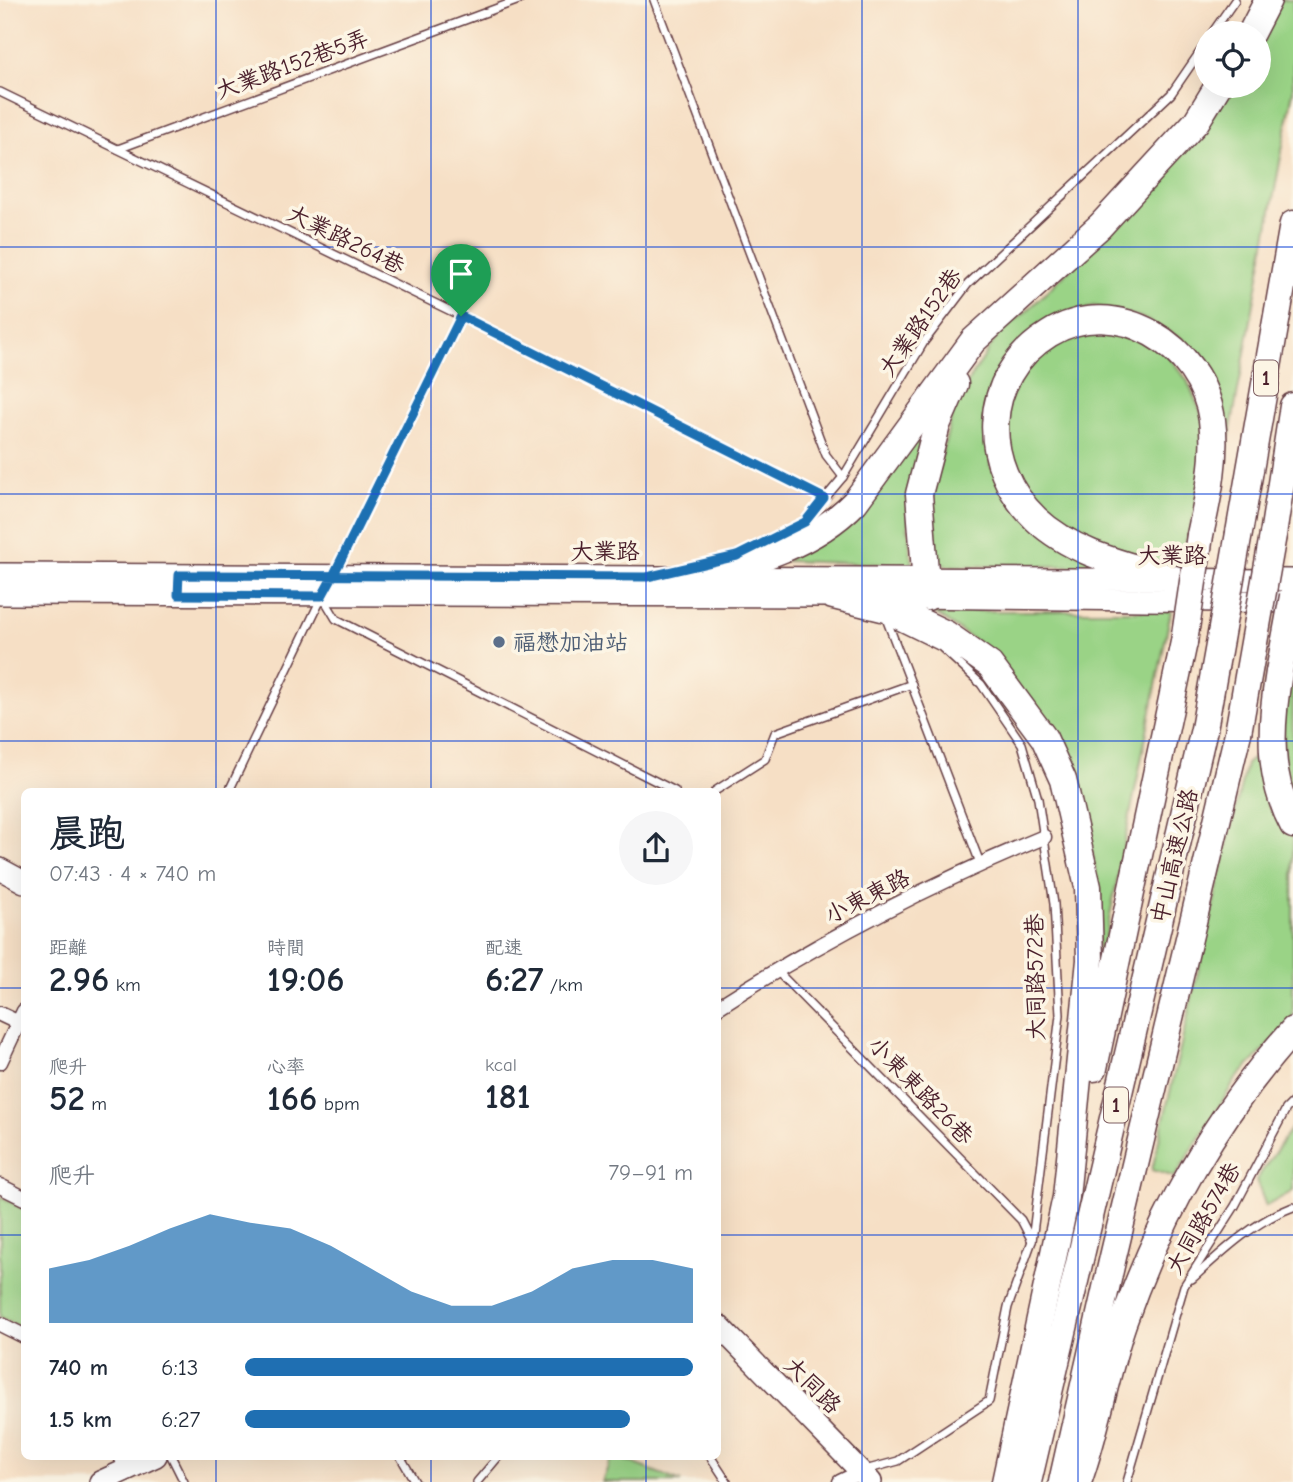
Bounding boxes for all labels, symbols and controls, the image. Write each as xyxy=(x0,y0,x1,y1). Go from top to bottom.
map controls xyxy=(1194,21,1271,98)
button: locate xyxy=(1194,21,1271,98)
street label: 大業路152巷5弄 xyxy=(212,24,372,105)
street label: 大業路264巷 xyxy=(283,199,410,280)
pin xyxy=(431,244,491,316)
icon: arrive xyxy=(442,255,480,293)
street label: 大業路152巷 xyxy=(873,262,968,381)
road number: 1 xyxy=(1254,360,1278,396)
street label: 大業路 xyxy=(571,538,640,565)
street label: 大業路 xyxy=(1138,542,1207,569)
place label: 福懋加油站 xyxy=(513,629,628,656)
marker: 福懋加油站 xyxy=(491,634,507,650)
street label: 中山高速公路 xyxy=(1146,786,1203,926)
button: share xyxy=(619,811,693,885)
text: 晨跑 xyxy=(49,812,125,856)
text: 07:43 · 4 × 740 m xyxy=(49,860,216,887)
street label: 小東東路 xyxy=(820,864,914,929)
street label: 大同路572巷 xyxy=(1021,912,1050,1041)
text: 距離 xyxy=(49,937,87,959)
text: 時間 xyxy=(267,937,305,959)
text: 配速 xyxy=(485,937,523,959)
text: 2.96 xyxy=(49,959,109,1000)
text: 19:06 xyxy=(267,959,345,1000)
text: 6:27 xyxy=(485,959,543,1000)
text: km xyxy=(109,974,141,996)
text: /km xyxy=(543,974,583,996)
street label: 小東東路26巷 xyxy=(862,1031,979,1151)
text: kcal xyxy=(485,1054,517,1076)
text: 爬升 xyxy=(49,1056,87,1078)
text: 心率 xyxy=(267,1056,305,1078)
text: 181 xyxy=(485,1076,530,1117)
text: 52 xyxy=(49,1078,85,1119)
text: 166 xyxy=(267,1078,317,1119)
road number: 1 xyxy=(1104,1088,1128,1122)
text: m xyxy=(85,1093,107,1115)
text: bpm xyxy=(317,1093,360,1115)
street label: 大同路574巷 xyxy=(1161,1157,1247,1279)
text: 79–91 m xyxy=(608,1159,693,1186)
text: 爬升 xyxy=(49,1162,95,1189)
street label: 大同路 xyxy=(779,1351,847,1419)
text: 740 m xyxy=(49,1354,108,1381)
text: 6:13 xyxy=(161,1354,198,1381)
text: 1.5 km xyxy=(49,1406,112,1433)
text: 6:27 xyxy=(161,1406,201,1433)

